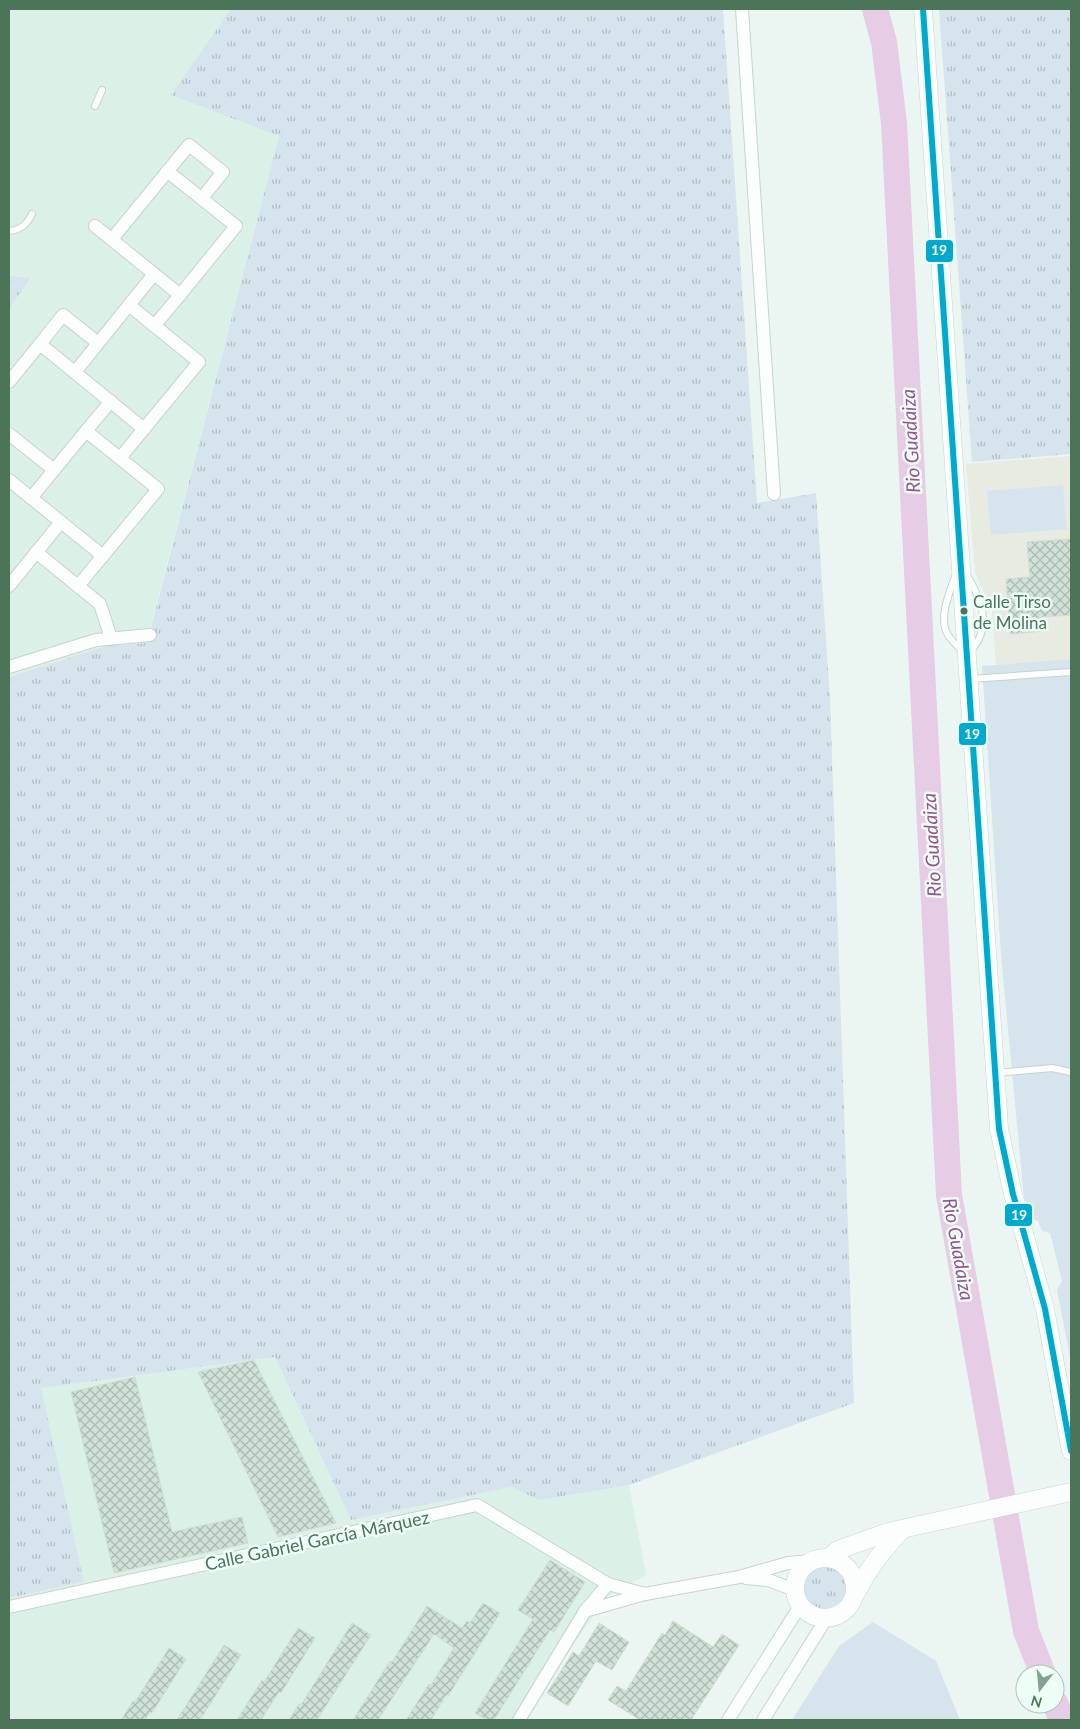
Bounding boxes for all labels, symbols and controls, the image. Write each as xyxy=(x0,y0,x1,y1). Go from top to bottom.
line badge: 19 xyxy=(925,239,954,263)
text: 19 xyxy=(931,241,947,258)
water label: Rio Guadaiza xyxy=(896,389,924,493)
place label: Calle Tirso de Molina xyxy=(973,591,1051,633)
marker: Calle Tirso de Molina xyxy=(959,606,969,616)
line badge: 19 xyxy=(958,722,987,746)
text: 19 xyxy=(964,725,980,742)
water label: Rio Guadaiza xyxy=(917,793,945,897)
water label: Rio Guadaiza xyxy=(939,1196,979,1302)
line badge: 19 xyxy=(1004,1203,1033,1227)
text: 19 xyxy=(1011,1206,1027,1223)
street label: Calle Gabriel García Márquez xyxy=(203,1505,431,1575)
north arrow xyxy=(1015,1664,1065,1714)
text: N xyxy=(1029,1692,1044,1712)

